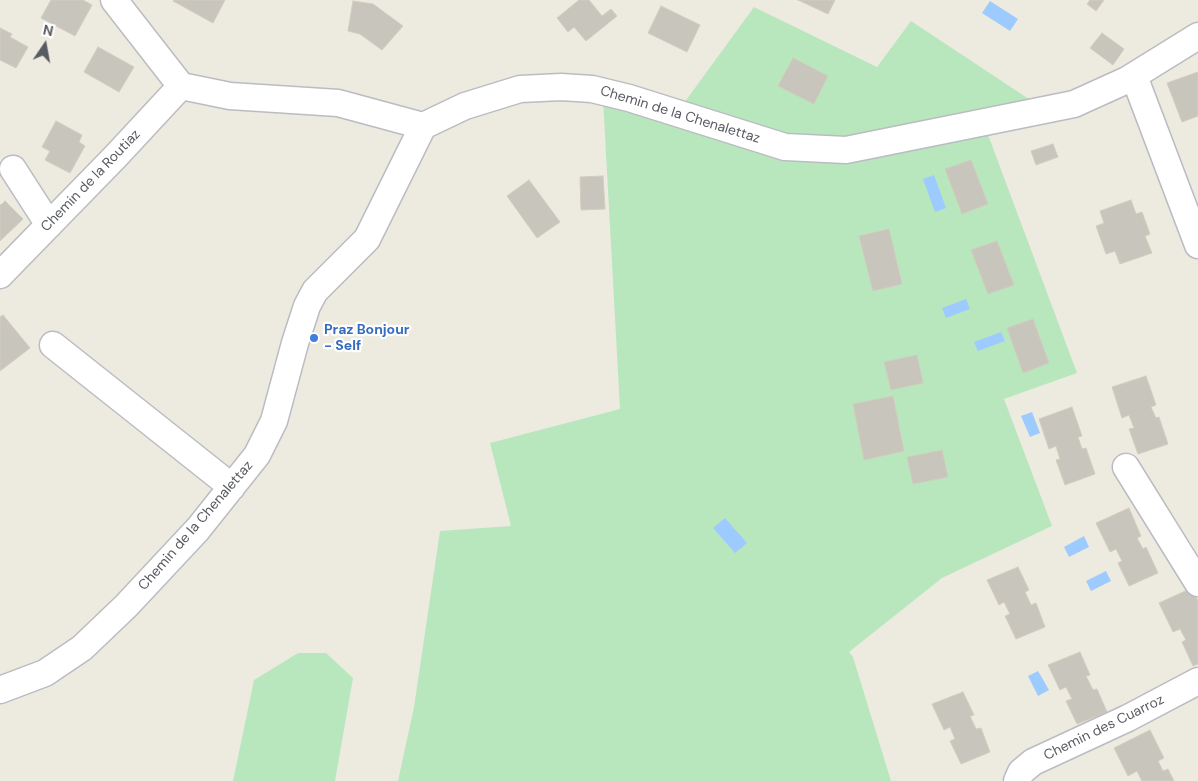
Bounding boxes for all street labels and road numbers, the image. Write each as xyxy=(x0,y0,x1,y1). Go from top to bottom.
street label: Chemin de la Chenalettaz xyxy=(598,83,762,147)
street label: Chemin de la Routiaz xyxy=(38,126,144,236)
street label: Chemin de la Chenalettaz xyxy=(135,458,257,594)
street label: Chemin des Cuarroz xyxy=(1041,692,1167,764)

